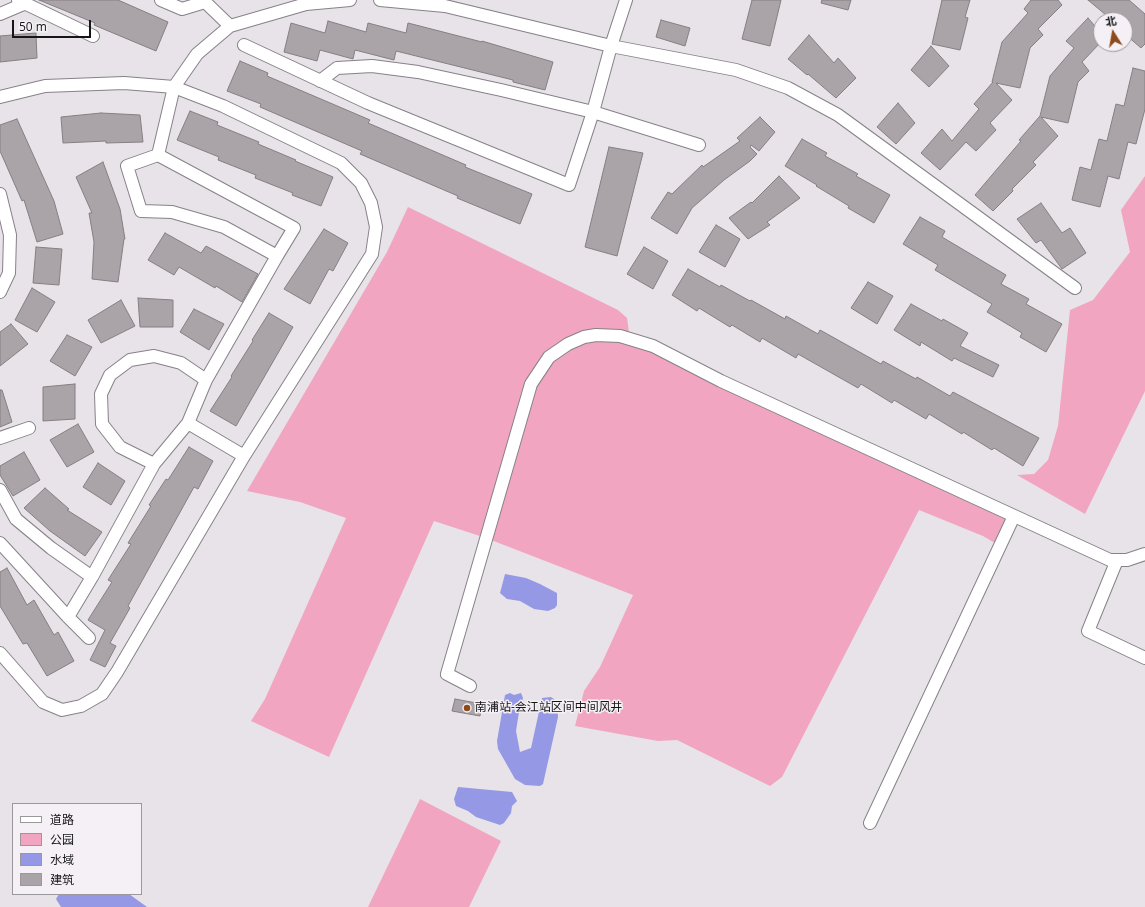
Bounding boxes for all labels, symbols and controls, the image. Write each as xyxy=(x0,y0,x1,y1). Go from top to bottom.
scale bar xyxy=(14,12,93,38)
north arrow xyxy=(1093,12,1133,52)
text: 北 xyxy=(1104,12,1118,29)
text: 50 m xyxy=(19,18,47,35)
place label: 南浦站-会江站区间中间风井 xyxy=(475,701,623,715)
marker: 南浦站-会江站区间中间风井 xyxy=(462,703,472,713)
legend xyxy=(12,803,142,895)
text: 道路 xyxy=(50,811,74,828)
text: 公园 xyxy=(50,831,74,848)
text: 水域 xyxy=(50,851,74,868)
text: 建筑 xyxy=(50,871,74,888)

